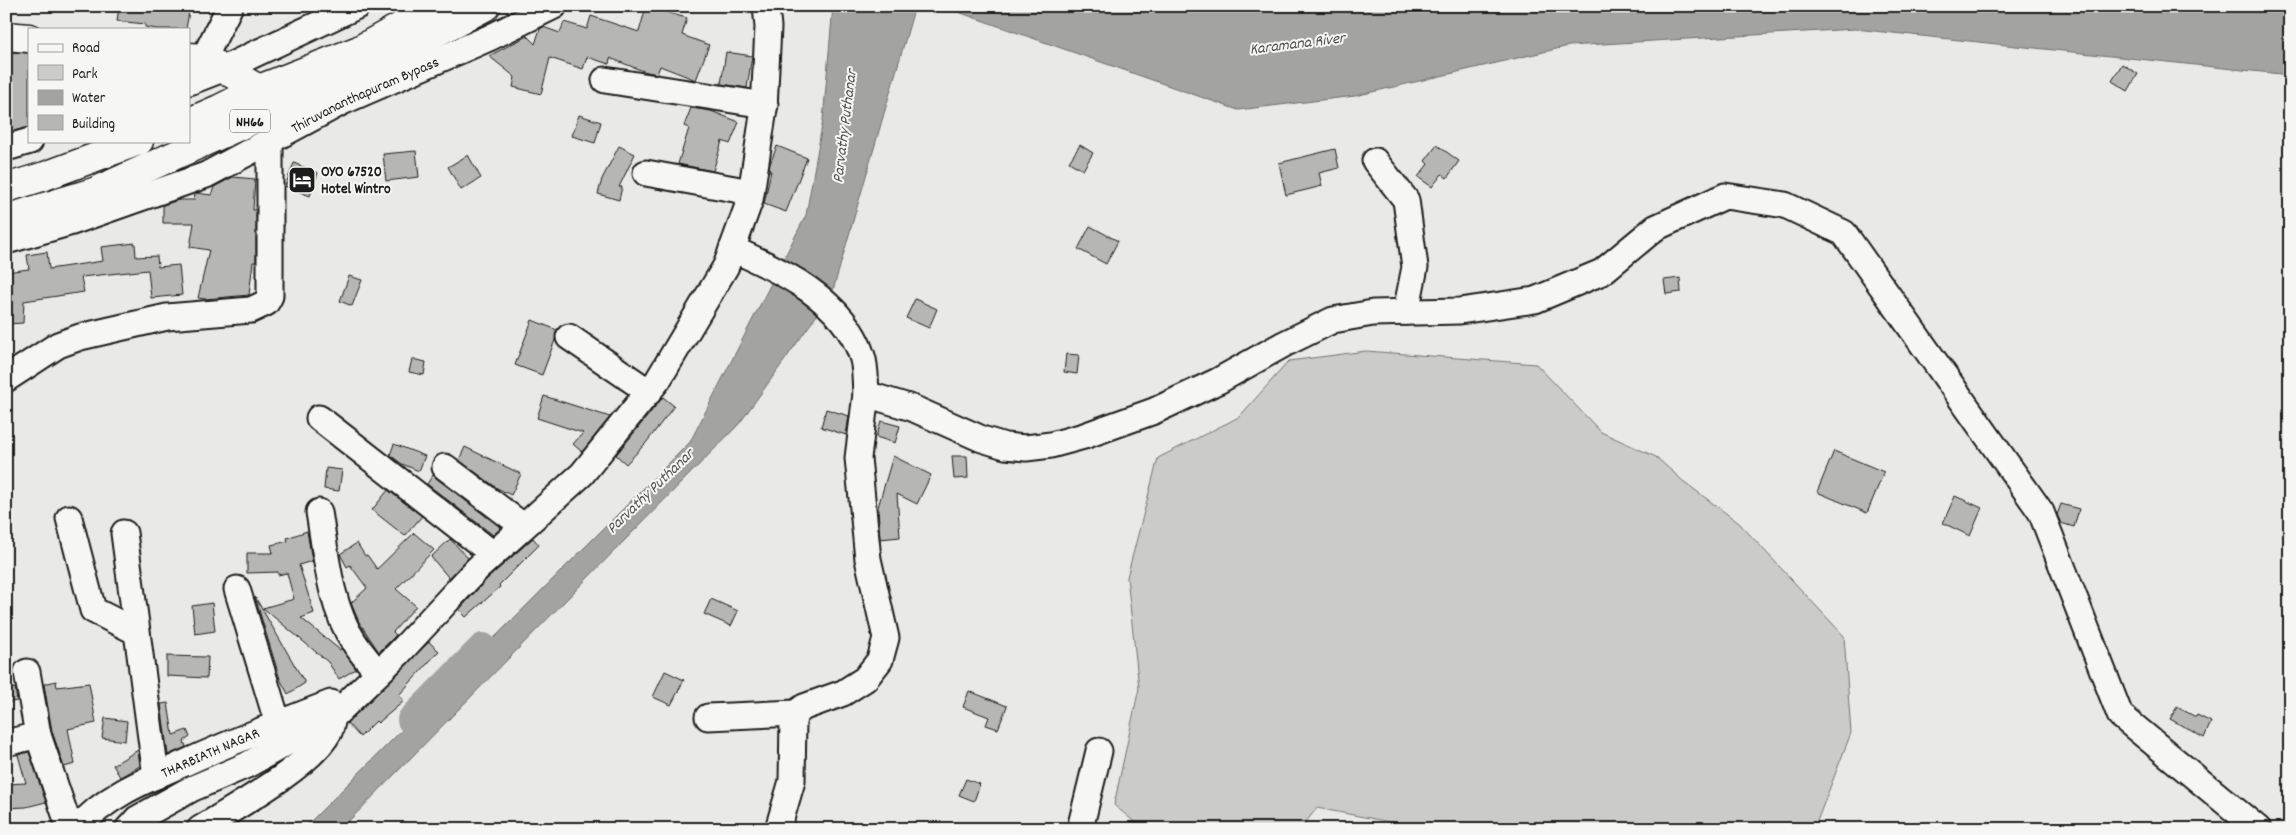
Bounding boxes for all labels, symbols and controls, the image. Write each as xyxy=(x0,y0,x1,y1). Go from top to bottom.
water label: Karamana River xyxy=(1248,27,1348,62)
legend xyxy=(28,28,190,142)
text: Road xyxy=(72,38,100,60)
street label: Thiruvananthapuram Bypass xyxy=(288,52,443,140)
text: Park xyxy=(72,64,98,86)
water label: Parvathy Puthanar xyxy=(827,66,864,184)
text: Water xyxy=(72,88,106,110)
road number: NH66 xyxy=(230,110,270,132)
text: Building xyxy=(72,114,115,136)
place label: OYO 67520 Hotel Wintro xyxy=(321,162,391,201)
hotel icon: OYO 67520 Hotel Wintro xyxy=(287,165,317,195)
water label: Parvathy Puthanar xyxy=(602,443,701,540)
street label: THARBIATH NAGAR xyxy=(158,723,263,785)

